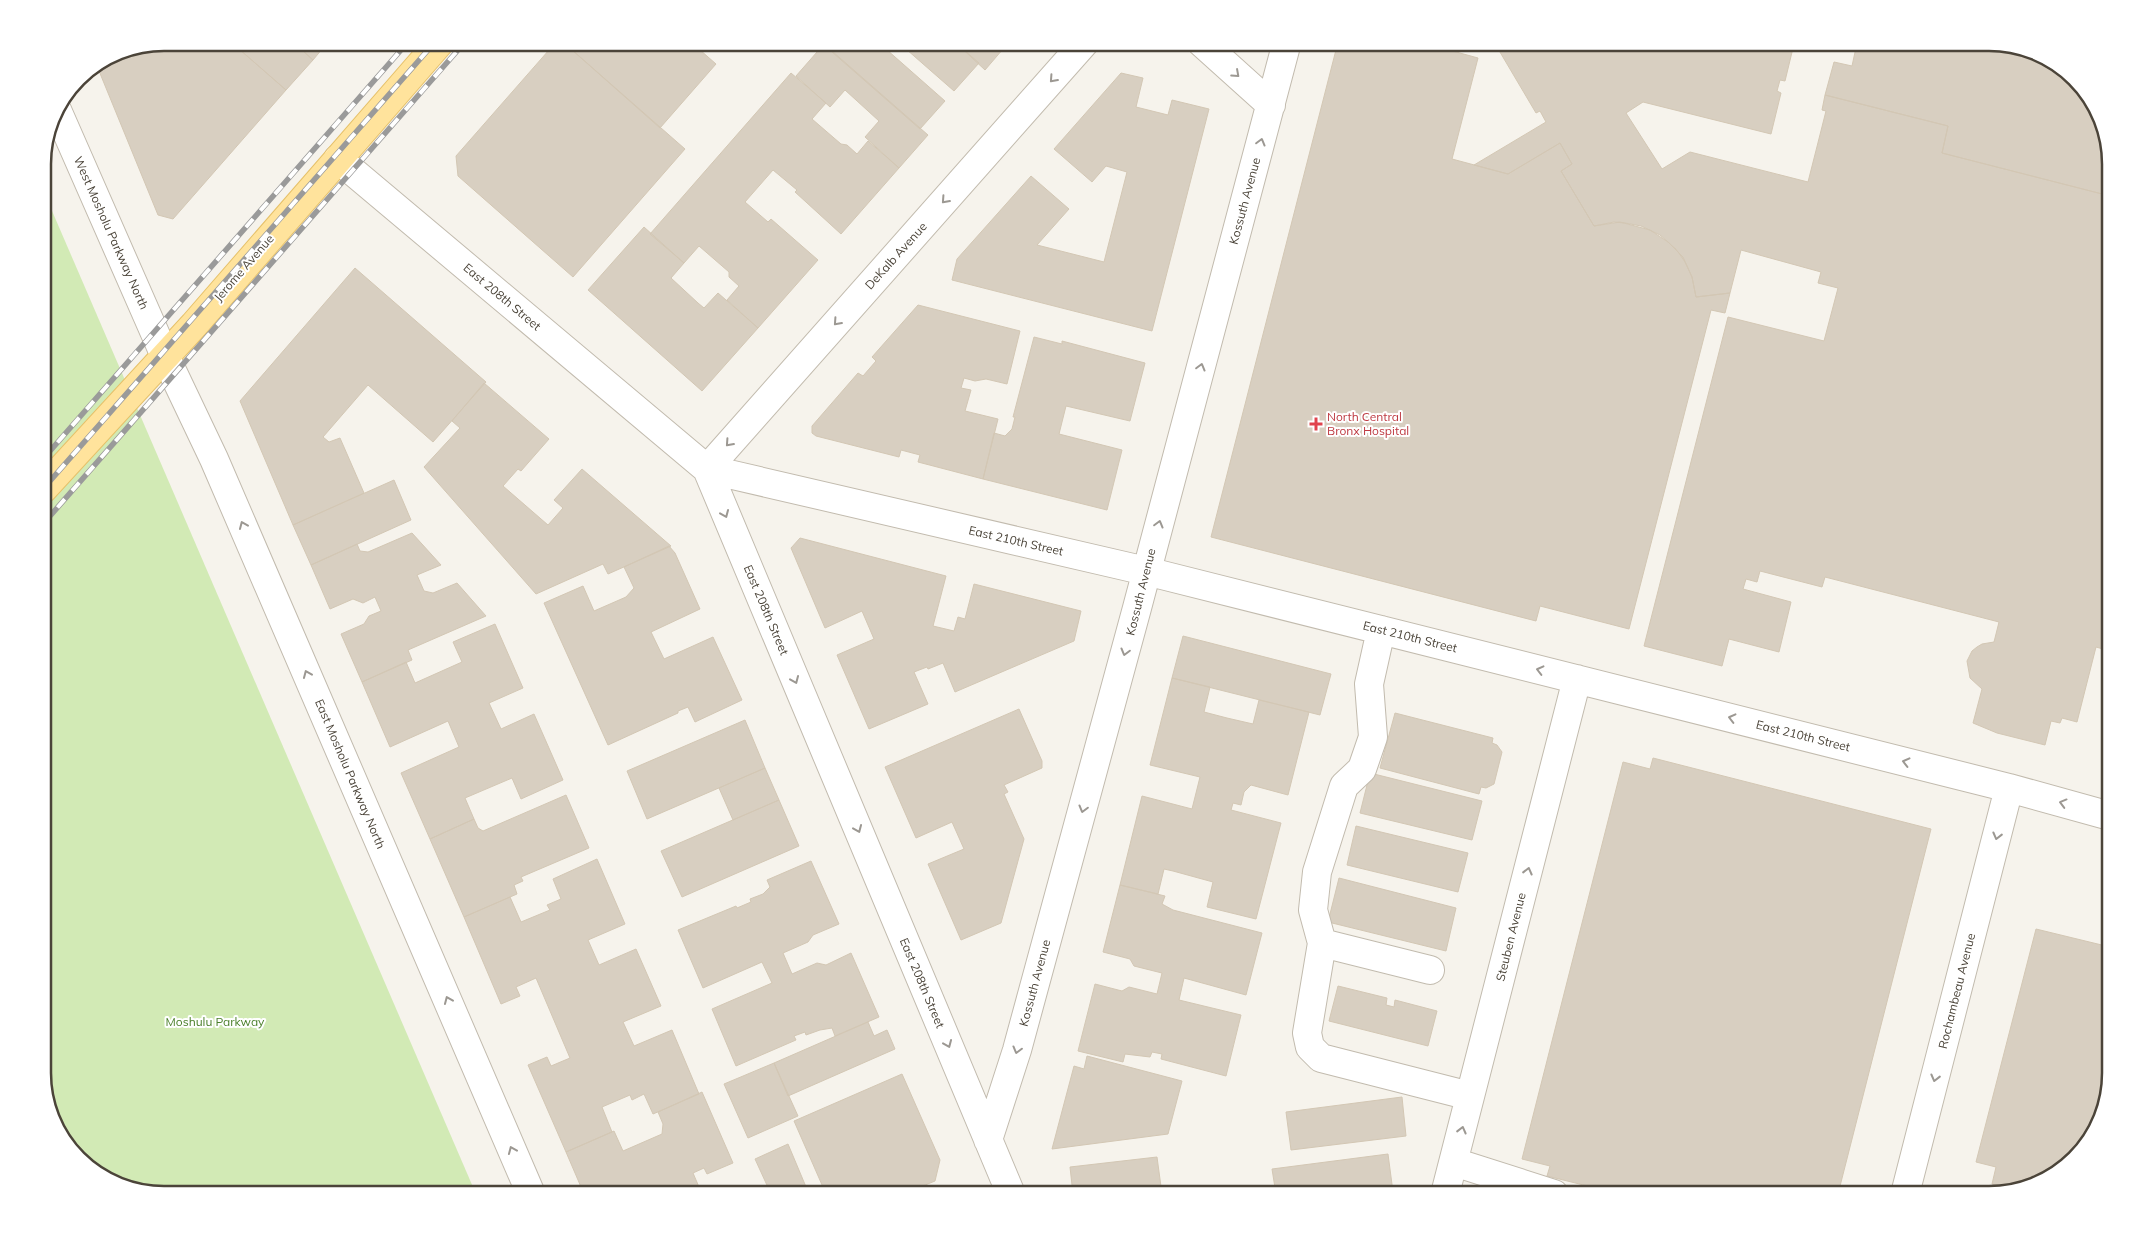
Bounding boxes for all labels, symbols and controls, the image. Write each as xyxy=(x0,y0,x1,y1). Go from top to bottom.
one-way arrow xyxy=(1230,68,1239,77)
one-way arrow xyxy=(1050,73,1059,82)
one-way arrow xyxy=(1255,139,1265,147)
street label: West Mosholu Parkway North xyxy=(71,154,152,312)
street label: Kossuth Avenue xyxy=(1226,156,1263,246)
one-way arrow xyxy=(942,195,951,204)
street label: DeKalb Avenue xyxy=(862,219,930,292)
street label: Jerome Avenue xyxy=(211,231,277,304)
street label: East 208th Street xyxy=(461,260,544,333)
one-way arrow xyxy=(834,316,843,325)
one-way arrow xyxy=(1195,363,1205,371)
place label: North Central Bronx Hospital xyxy=(1327,409,1409,438)
marker: North Central Bronx Hospital xyxy=(1309,417,1323,431)
one-way arrow xyxy=(726,438,735,447)
one-way arrow xyxy=(720,509,730,517)
one-way arrow xyxy=(1153,520,1163,528)
one-way arrow xyxy=(238,521,249,530)
street label: East 210th Street xyxy=(967,522,1065,559)
street label: Kossuth Avenue xyxy=(1122,547,1159,637)
street label: East 208th Street xyxy=(741,562,792,657)
street label: East 210th Street xyxy=(1361,618,1459,655)
one-way arrow xyxy=(1121,647,1131,655)
one-way arrow xyxy=(1536,665,1545,676)
one-way arrow xyxy=(303,671,313,679)
one-way arrow xyxy=(789,675,799,683)
street label: East Mosholu Parkway North xyxy=(312,697,389,851)
one-way arrow xyxy=(1727,713,1736,724)
street label: East 210th Street xyxy=(1754,717,1852,754)
one-way arrow xyxy=(1902,757,1911,768)
one-way arrow xyxy=(2060,799,2068,809)
one-way arrow xyxy=(1078,804,1088,812)
one-way arrow xyxy=(852,824,862,833)
one-way arrow xyxy=(1992,831,2003,840)
one-way arrow xyxy=(1522,867,1533,876)
street label: Steuben Avenue xyxy=(1492,891,1529,983)
street label: Rochambeau Avenue xyxy=(1935,932,1978,1050)
street label: East 208th Street xyxy=(897,935,948,1030)
street label: Kossuth Avenue xyxy=(1016,938,1053,1028)
one-way arrow xyxy=(443,997,453,1005)
park label: Moshulu Parkway xyxy=(166,1014,265,1029)
one-way arrow xyxy=(941,1039,952,1048)
one-way arrow xyxy=(1012,1045,1023,1054)
one-way arrow xyxy=(1930,1073,1941,1082)
one-way arrow xyxy=(1456,1127,1466,1135)
one-way arrow xyxy=(507,1146,518,1155)

